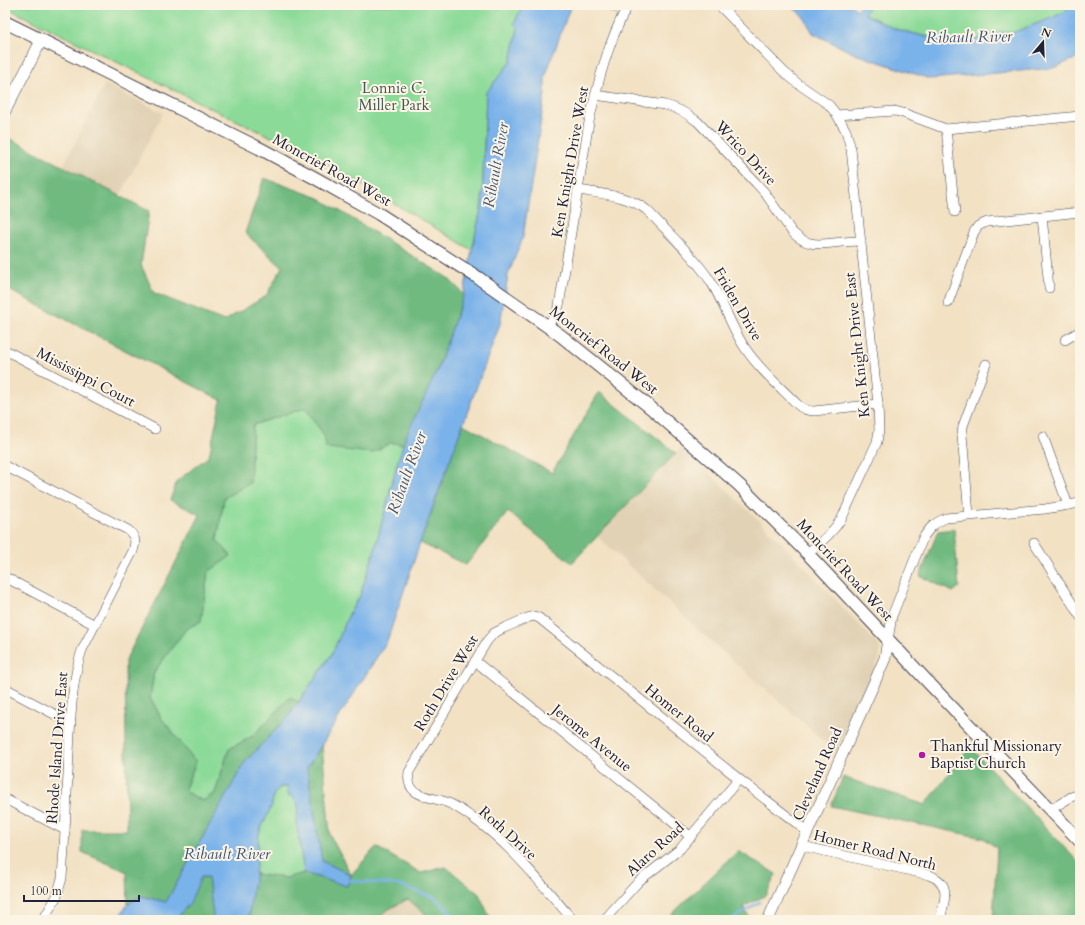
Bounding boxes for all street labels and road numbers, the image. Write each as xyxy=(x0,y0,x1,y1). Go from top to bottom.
street label: Ken Knight Drive West xyxy=(547,85,593,239)
street label: Wrico Drive xyxy=(710,116,781,190)
street label: Moncrief Road West xyxy=(269,129,395,211)
street label: Friden Drive xyxy=(709,264,767,345)
street label: Ken Knight Drive East xyxy=(839,271,875,418)
street label: Moncrief Road West xyxy=(546,301,663,399)
street label: Mississippi Court xyxy=(33,343,139,412)
street label: Moncrief Road West xyxy=(792,515,898,626)
street label: Roth Drive West xyxy=(409,631,483,735)
street label: Rhode Island Drive East xyxy=(42,671,72,825)
street label: Homer Road xyxy=(641,679,717,747)
street label: Jerome Avenue xyxy=(546,698,636,777)
street label: Cleveland Road xyxy=(787,724,847,824)
street label: Roth Drive xyxy=(475,802,542,865)
street label: Alaro Road xyxy=(622,818,688,880)
street label: Homer Road North xyxy=(811,825,939,875)

